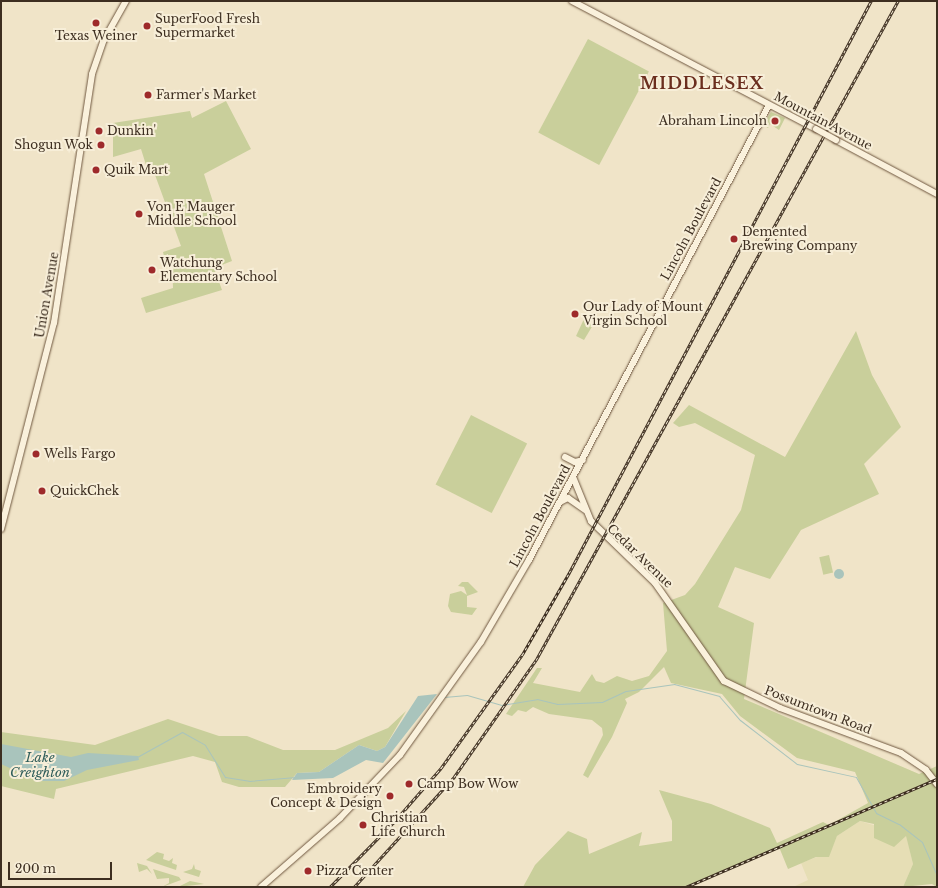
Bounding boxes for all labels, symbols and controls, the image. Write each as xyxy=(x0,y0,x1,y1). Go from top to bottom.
place label: SuperFood Fresh Supermarket xyxy=(155,12,260,40)
marker: Texas Weiner xyxy=(91,18,101,28)
marker: SuperFood Fresh Supermarket xyxy=(142,21,152,31)
place label: Texas Weiner xyxy=(54,29,138,43)
district label: MIDDLESEX xyxy=(640,73,764,93)
place label: Farmer's Market xyxy=(156,88,257,102)
street label: Mountain Avenue xyxy=(771,89,875,153)
marker: Farmer's Market xyxy=(143,90,153,100)
place label: Abraham Lincoln xyxy=(659,114,767,128)
marker: Abraham Lincoln xyxy=(770,116,780,126)
place label: Dunkin' xyxy=(107,124,156,138)
marker: Dunkin' xyxy=(94,126,104,136)
place label: Shogun Wok xyxy=(14,138,93,152)
marker: Shogun Wok xyxy=(96,140,106,150)
place label: Quik Mart xyxy=(104,163,168,177)
marker: Quik Mart xyxy=(91,165,101,175)
street label: Lincoln Boulevard xyxy=(658,175,724,283)
place label: Von E Mauger Middle School xyxy=(147,200,237,228)
marker: Von E Mauger Middle School xyxy=(134,209,144,219)
place label: Demented Brewing Company xyxy=(742,225,858,253)
marker: Demented Brewing Company xyxy=(729,234,739,244)
street label: Union Avenue xyxy=(32,251,62,339)
place label: Watchung Elementary School xyxy=(160,256,278,284)
marker: Watchung Elementary School xyxy=(147,265,157,275)
place label: Our Lady of Mount Virgin School xyxy=(583,300,704,328)
marker: Our Lady of Mount Virgin School xyxy=(570,309,580,319)
place label: Wells Fargo xyxy=(44,447,116,461)
marker: Wells Fargo xyxy=(31,449,41,459)
street label: Lincoln Boulevard xyxy=(507,462,573,570)
place label: QuickChek xyxy=(50,484,119,498)
marker: QuickChek xyxy=(37,486,47,496)
street label: Cedar Avenue xyxy=(604,521,676,591)
street label: Possumtown Road xyxy=(762,683,874,737)
water label: Lake Creighton xyxy=(10,751,70,782)
place label: Camp Bow Wow xyxy=(417,777,519,791)
marker: Camp Bow Wow xyxy=(404,779,414,789)
place label: Embroidery Concept & Design xyxy=(270,782,382,810)
marker: Embroidery Concept & Design xyxy=(385,791,395,801)
place label: Christian Life Church xyxy=(371,811,445,839)
marker: Christian Life Church xyxy=(358,820,368,830)
scale bar xyxy=(10,854,114,880)
text: 200 m xyxy=(15,861,56,876)
place label: Pizza Center xyxy=(316,864,394,878)
marker: Pizza Center xyxy=(303,866,313,876)

